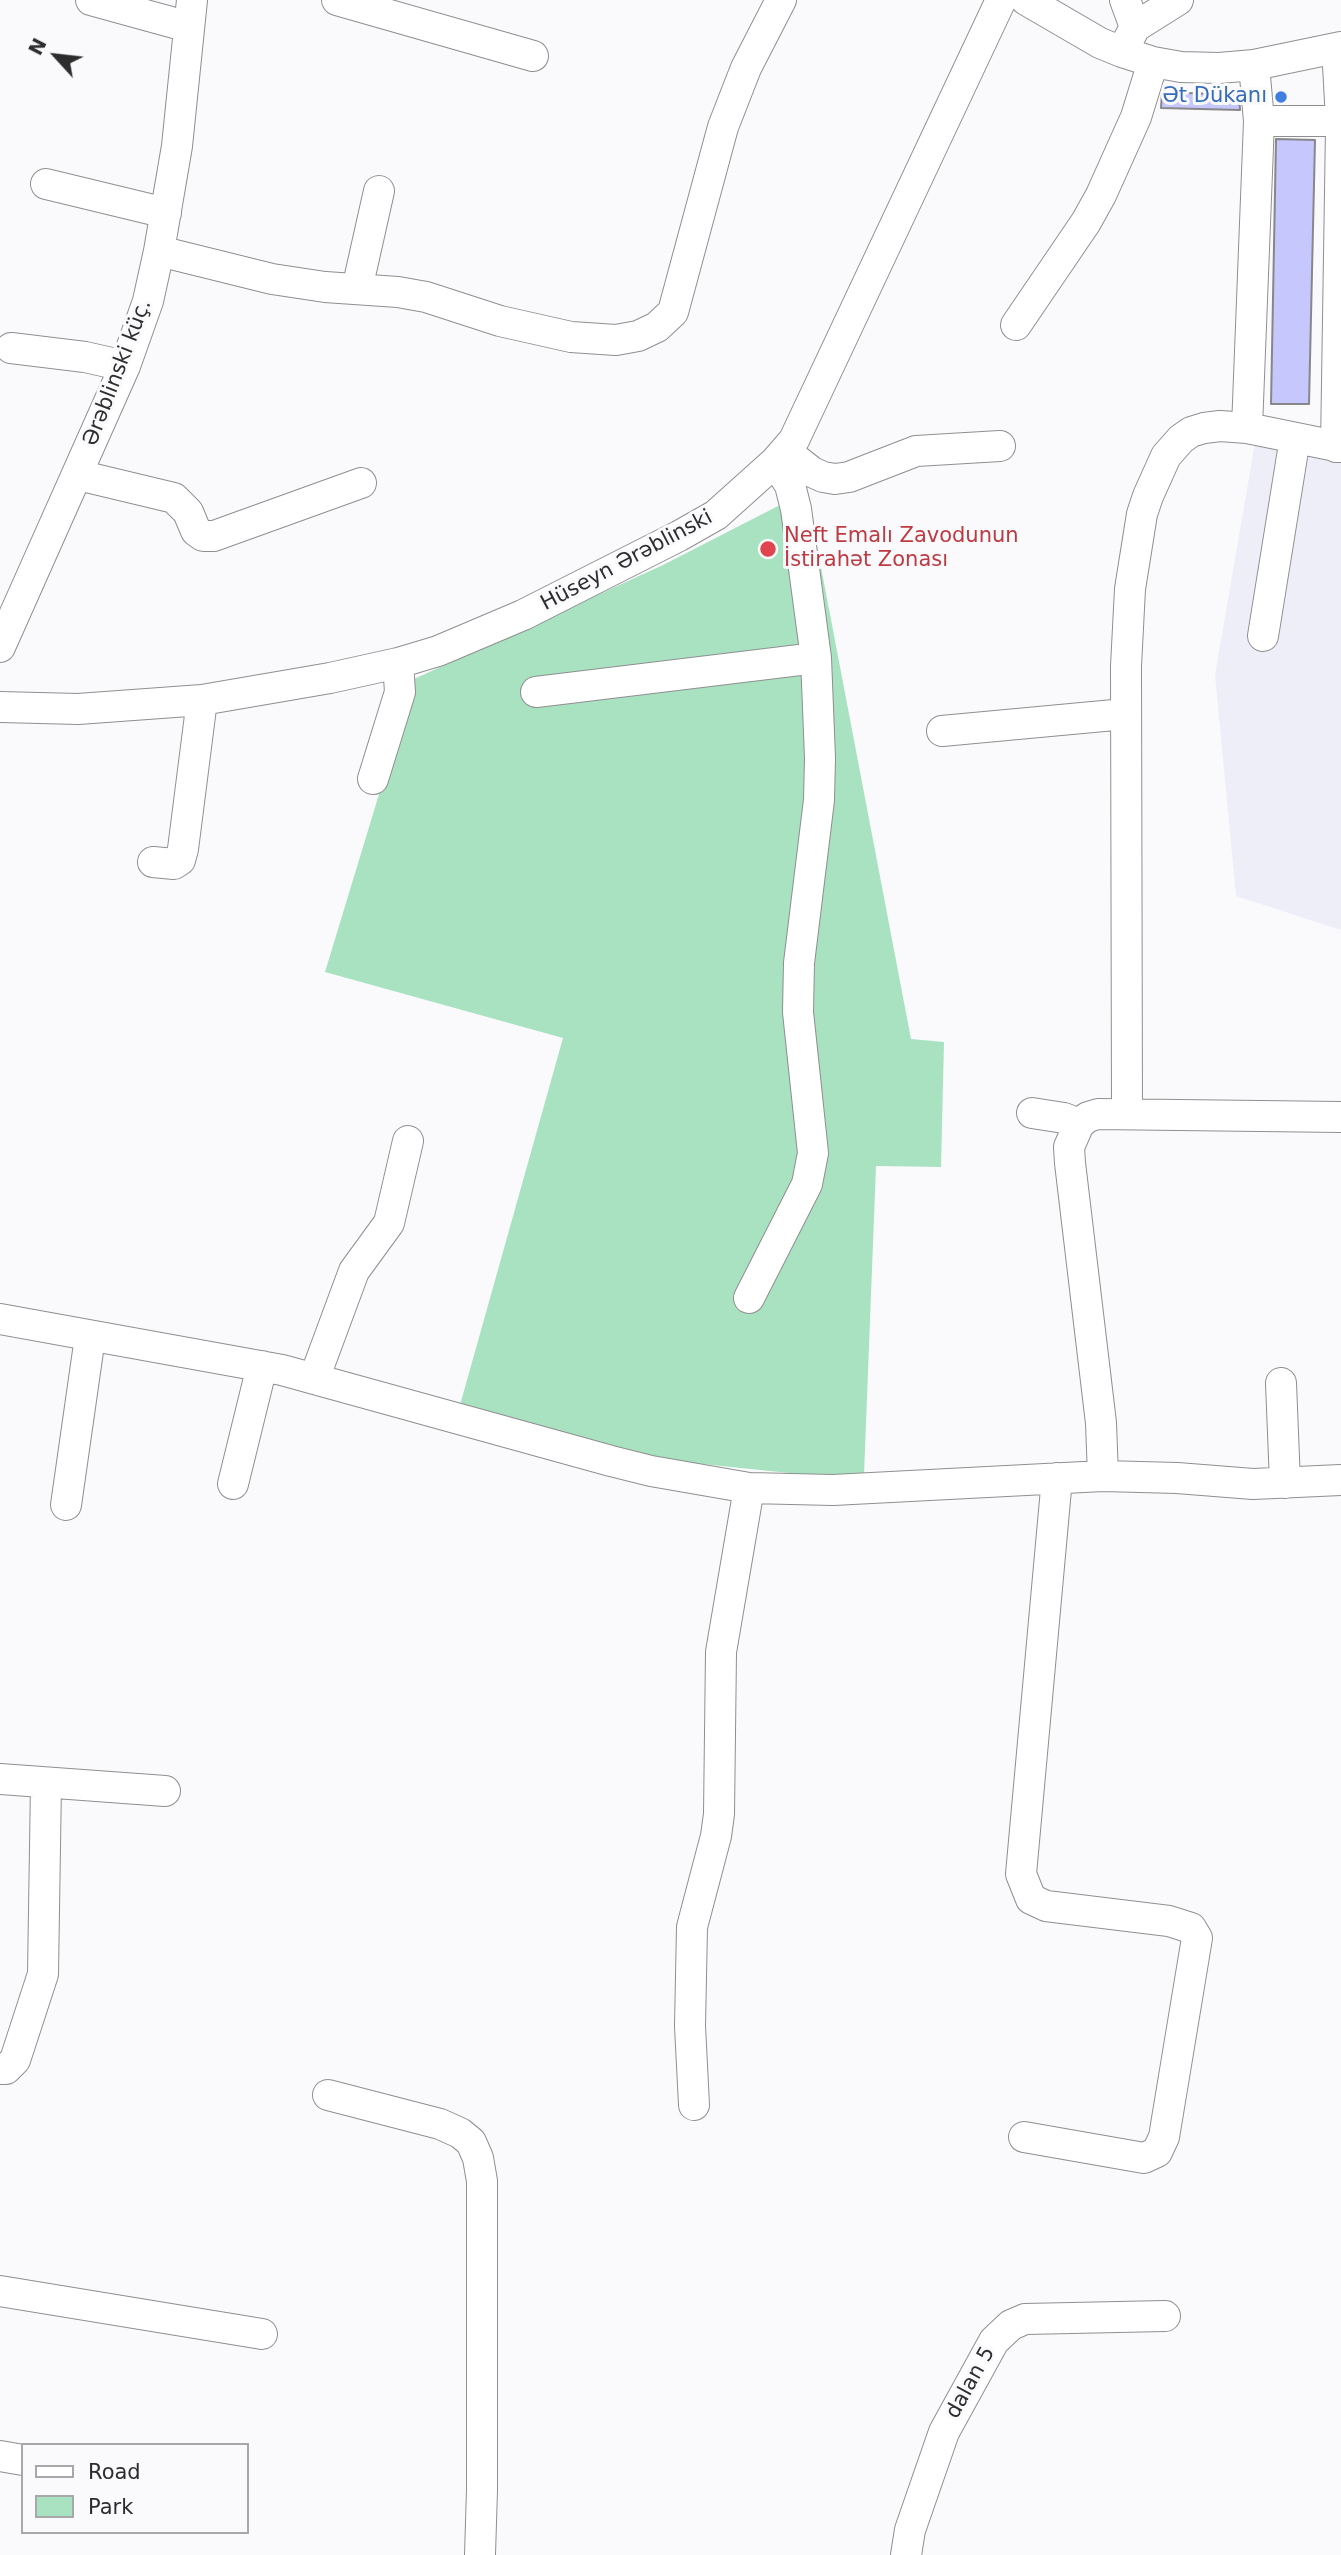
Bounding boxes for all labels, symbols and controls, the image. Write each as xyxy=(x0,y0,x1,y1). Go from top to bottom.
north arrow xyxy=(21,21,91,91)
text: N xyxy=(24,34,51,59)
place label: Ət Dükanı xyxy=(1162,84,1267,110)
marker: Ət Dükanı xyxy=(1273,89,1289,105)
street label: Ərəblinski küç. xyxy=(78,296,158,450)
street label: Hüseyn Ərəblinski xyxy=(537,505,717,617)
place label: Neft Emalı Zavodunun İstirahət Zonası xyxy=(784,524,1019,574)
marker: Neft Emalı Zavodunun İstirahət Zonası xyxy=(758,539,778,559)
street label: dalan 5 xyxy=(941,2343,1001,2423)
legend xyxy=(21,2443,248,2534)
text: Road xyxy=(88,2460,141,2484)
text: Park xyxy=(88,2495,133,2519)

